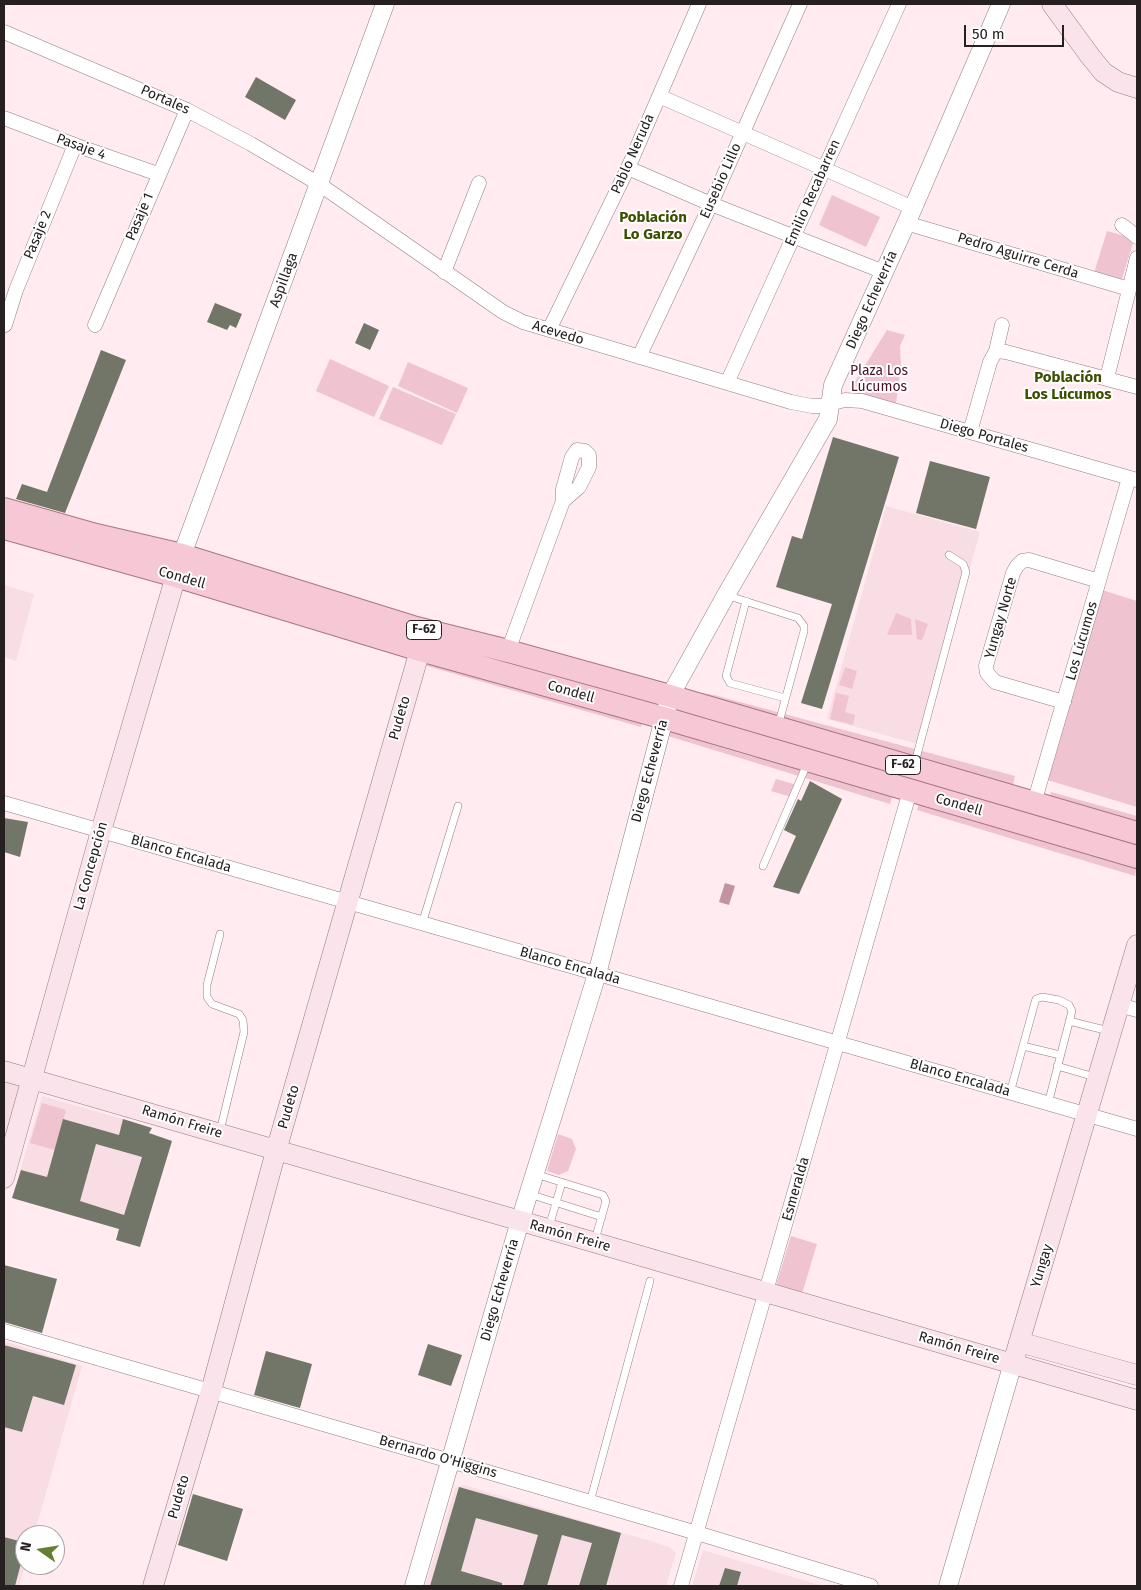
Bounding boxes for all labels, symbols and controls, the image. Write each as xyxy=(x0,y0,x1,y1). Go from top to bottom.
scale bar xyxy=(966,15,1066,47)
text: 50 m xyxy=(972,25,1005,43)
street label: Portales xyxy=(138,82,192,118)
street label: Pablo Neruda xyxy=(608,111,658,197)
street label: Pasaje 4 xyxy=(54,130,108,164)
street label: Emilio Recabarren xyxy=(782,137,844,249)
street label: Eusebio Lillo xyxy=(697,141,745,221)
street label: Pasaje 1 xyxy=(122,191,158,243)
street label: Pasaje 2 xyxy=(21,208,55,262)
district label: Población Lo Garzo xyxy=(619,209,687,244)
street label: Pedro Aguirre Cerda xyxy=(955,230,1081,282)
street label: Diego Echeverría xyxy=(843,248,901,352)
street label: Aspillaga xyxy=(266,250,302,310)
street label: Acevedo xyxy=(530,317,586,349)
park label: Plaza Los Lúcumos xyxy=(850,363,908,396)
district label: Población Los Lúcumos xyxy=(1024,369,1112,404)
street label: Diego Portales xyxy=(938,415,1030,457)
street label: Condell xyxy=(157,563,207,593)
street label: Yungay Norte xyxy=(981,575,1021,661)
street label: Los Lúcumos xyxy=(1063,600,1101,682)
road number: F-62 xyxy=(406,620,442,640)
street label: Condell xyxy=(546,677,596,707)
street label: Pudeto xyxy=(386,694,414,742)
street label: Diego Echeverría xyxy=(628,718,672,824)
road number: F-62 xyxy=(886,756,920,774)
street label: Condell xyxy=(934,790,984,820)
street label: La Concepción xyxy=(70,820,112,912)
street label: Blanco Encalada xyxy=(129,832,233,876)
street label: Blanco Encalada xyxy=(518,944,622,988)
street label: Blanco Encalada xyxy=(908,1056,1012,1100)
street label: Pudeto xyxy=(275,1083,303,1131)
street label: Ramón Freire xyxy=(140,1102,224,1142)
street label: Esmeralda xyxy=(779,1155,813,1223)
street label: Ramón Freire xyxy=(528,1216,612,1256)
street label: Diego Echeverría xyxy=(477,1237,523,1343)
street label: Yungay xyxy=(1027,1242,1057,1290)
street label: Ramón Freire xyxy=(917,1328,1001,1368)
street label: Bernardo O'Higgins xyxy=(377,1432,499,1482)
street label: Pudeto xyxy=(165,1473,193,1521)
north arrow xyxy=(15,1525,65,1575)
text: N xyxy=(17,1540,35,1553)

